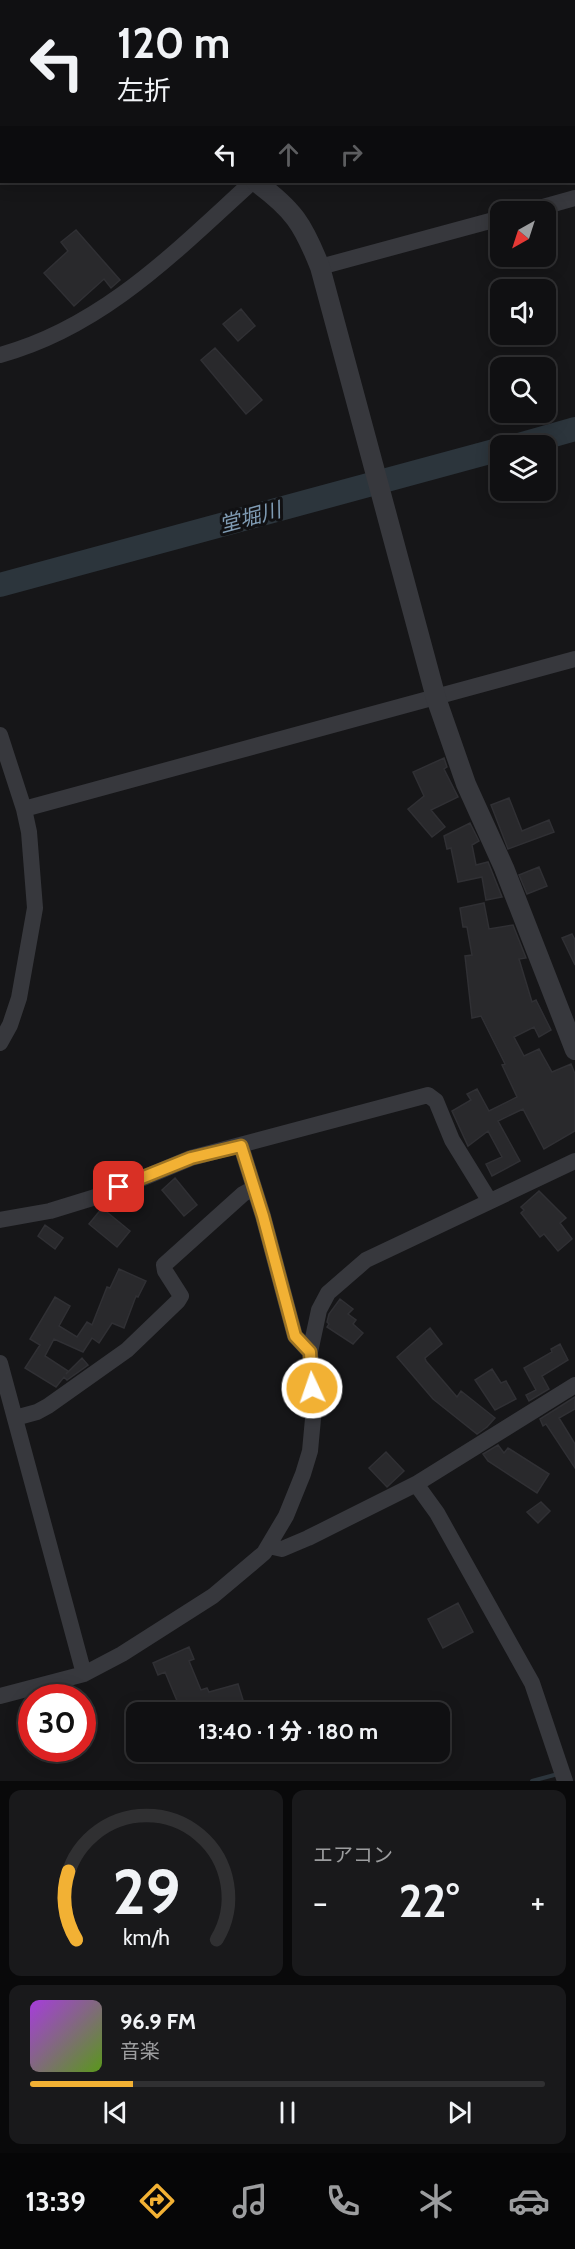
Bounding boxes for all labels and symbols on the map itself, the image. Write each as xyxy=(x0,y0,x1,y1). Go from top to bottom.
north arrow xyxy=(490,201,556,267)
water label: 堂堀川 xyxy=(216,496,286,537)
pin xyxy=(93,1161,144,1212)
position arrow xyxy=(280,1356,344,1420)
speed limit sign: 30 xyxy=(18,1684,96,1762)

